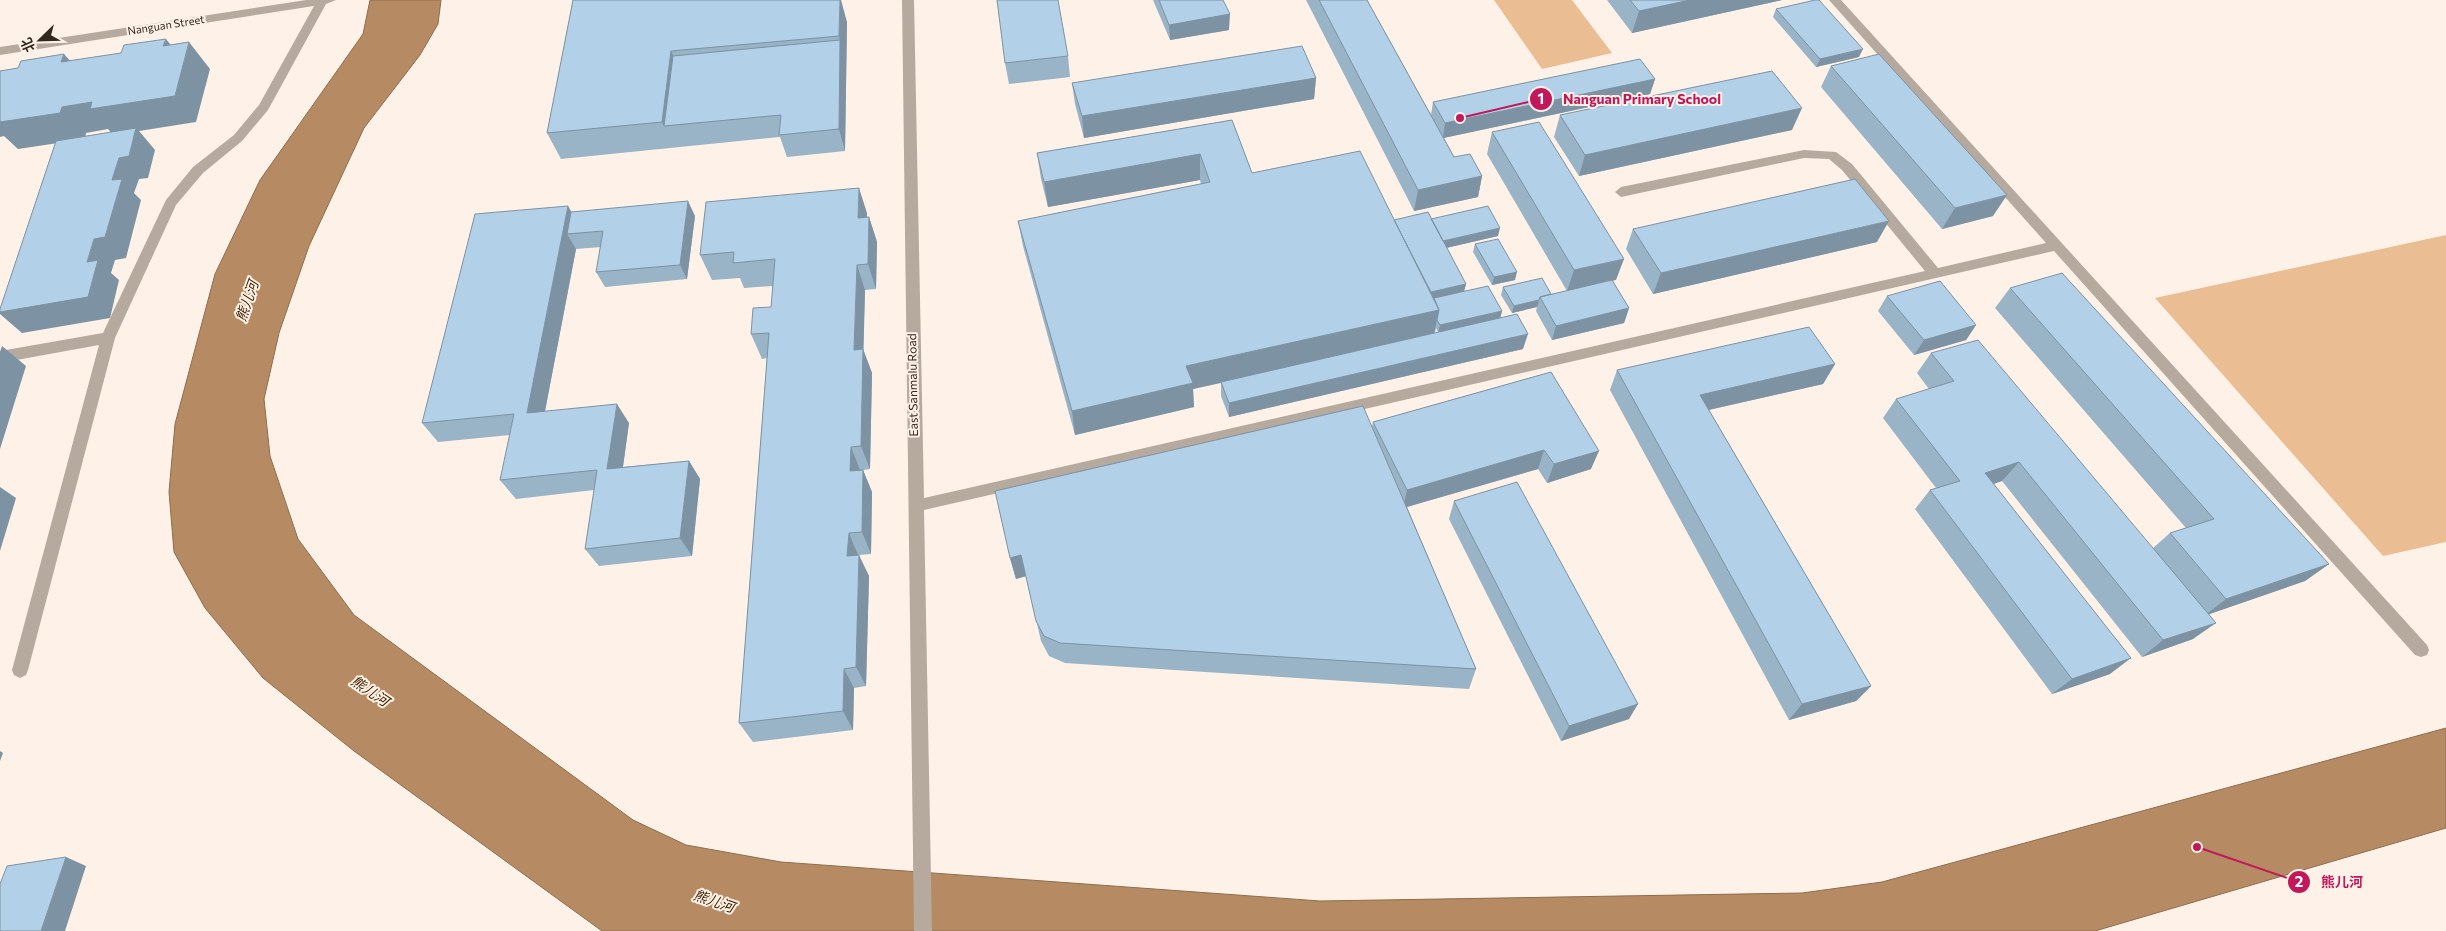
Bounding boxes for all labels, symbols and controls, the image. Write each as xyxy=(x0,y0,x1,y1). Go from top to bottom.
street label: Nanguan Street xyxy=(127,12,206,37)
north arrow xyxy=(15,15,65,65)
text: 北 xyxy=(17,36,38,55)
callout: Nanguan Primary School xyxy=(1528,84,1731,113)
text: 1 xyxy=(1538,89,1544,107)
text: Nanguan Primary School xyxy=(1563,90,1721,107)
water label: 熊儿河 xyxy=(232,275,262,323)
street label: East Sanmalu Road xyxy=(904,333,920,437)
water label: 熊儿河 xyxy=(348,672,395,711)
callout: 熊儿河 xyxy=(2286,868,2373,897)
text: 2 xyxy=(2295,872,2303,890)
text: 熊儿河 xyxy=(2321,873,2363,890)
water label: 熊儿河 xyxy=(692,886,740,916)

